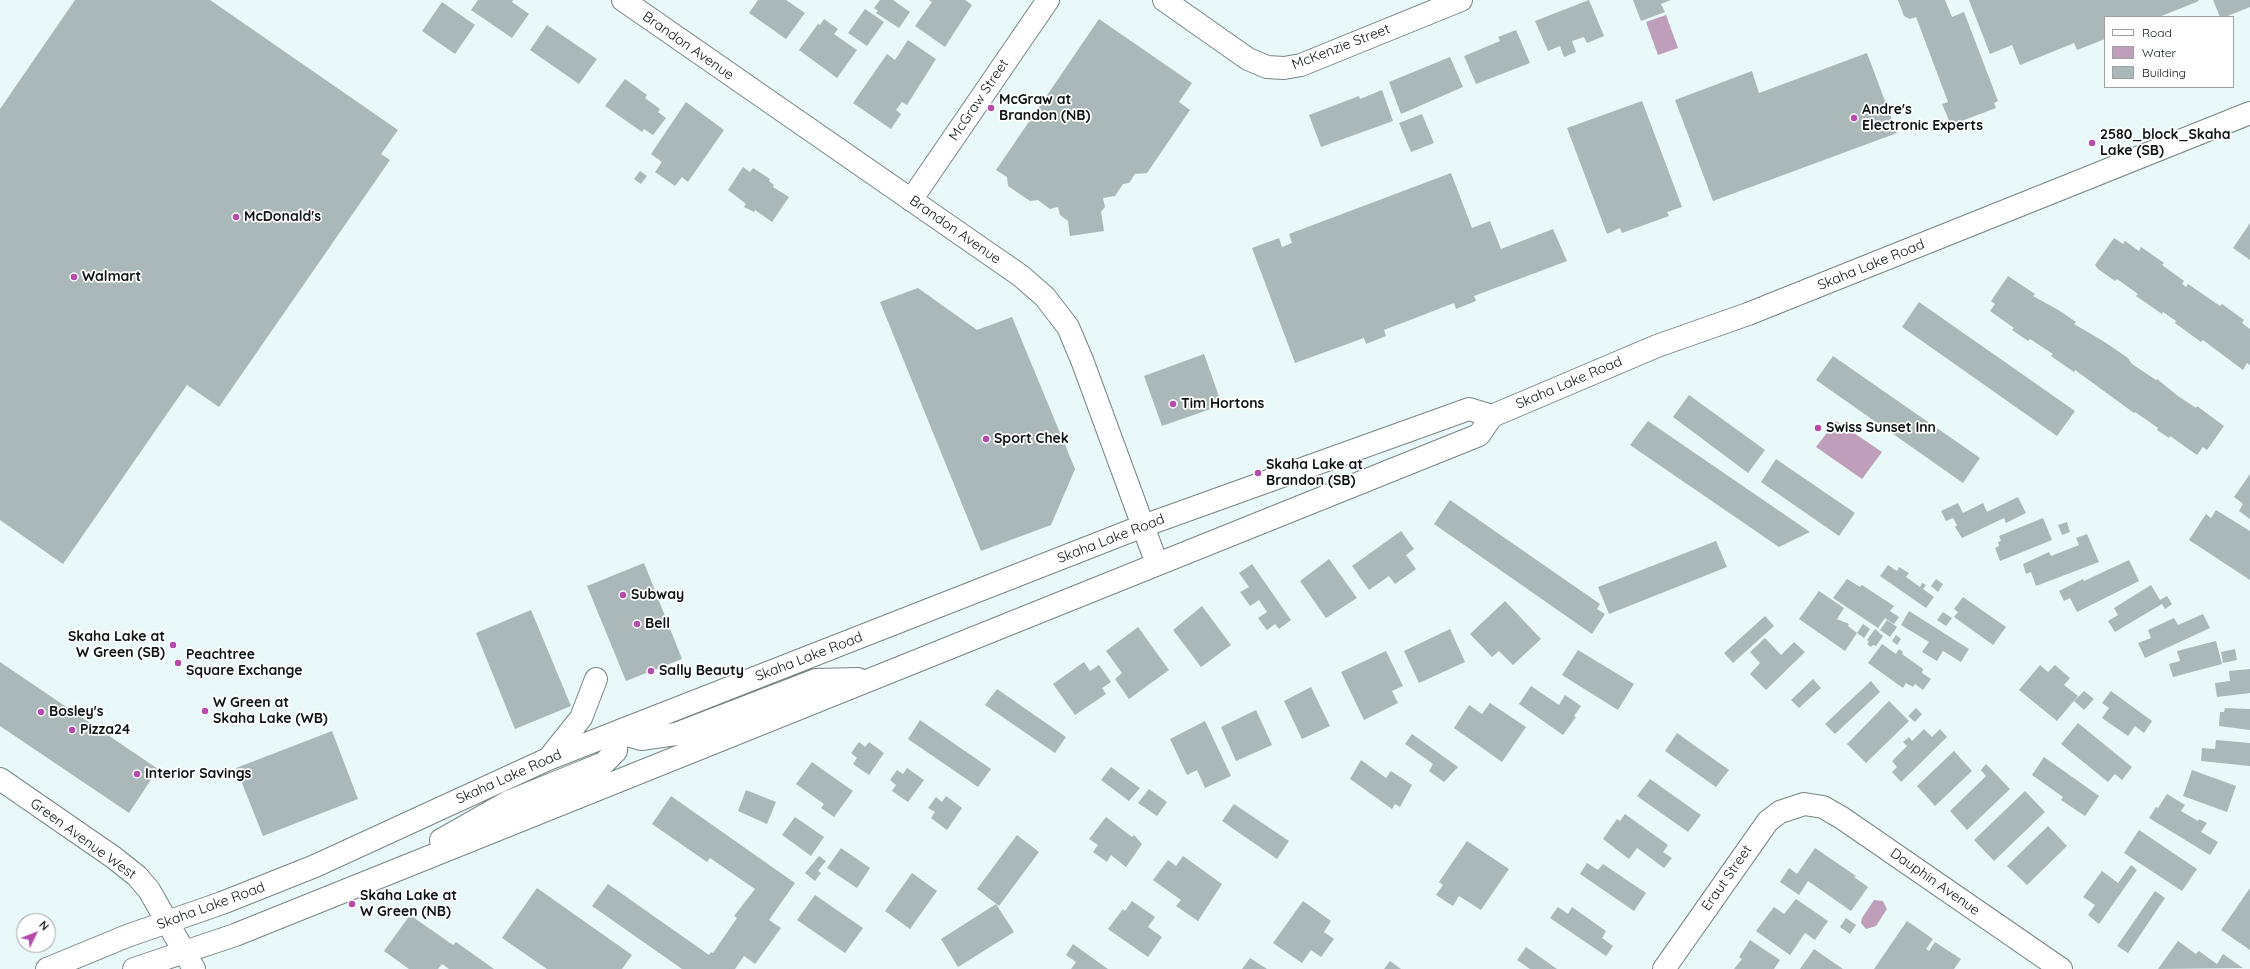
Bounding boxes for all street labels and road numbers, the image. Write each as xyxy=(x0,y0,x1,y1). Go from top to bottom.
street label: Brandon Avenue xyxy=(639,8,737,84)
street label: McKenzie Street xyxy=(1290,21,1392,73)
street label: McGraw Street xyxy=(946,56,1012,144)
street label: Brandon Avenue xyxy=(906,192,1004,268)
street label: Skaha Lake Road xyxy=(1815,236,1927,294)
street label: Skaha Lake Road xyxy=(1513,353,1625,413)
street label: Skaha Lake Road xyxy=(1055,511,1167,567)
street label: Skaha Lake Road xyxy=(753,629,865,685)
street label: Skaha Lake Road xyxy=(454,746,564,808)
street label: Green Avenue West xyxy=(27,795,139,883)
street label: Eraut Street xyxy=(1698,842,1756,914)
street label: Dauphin Avenue xyxy=(1887,845,1983,919)
street label: Skaha Lake Road xyxy=(155,879,267,933)

